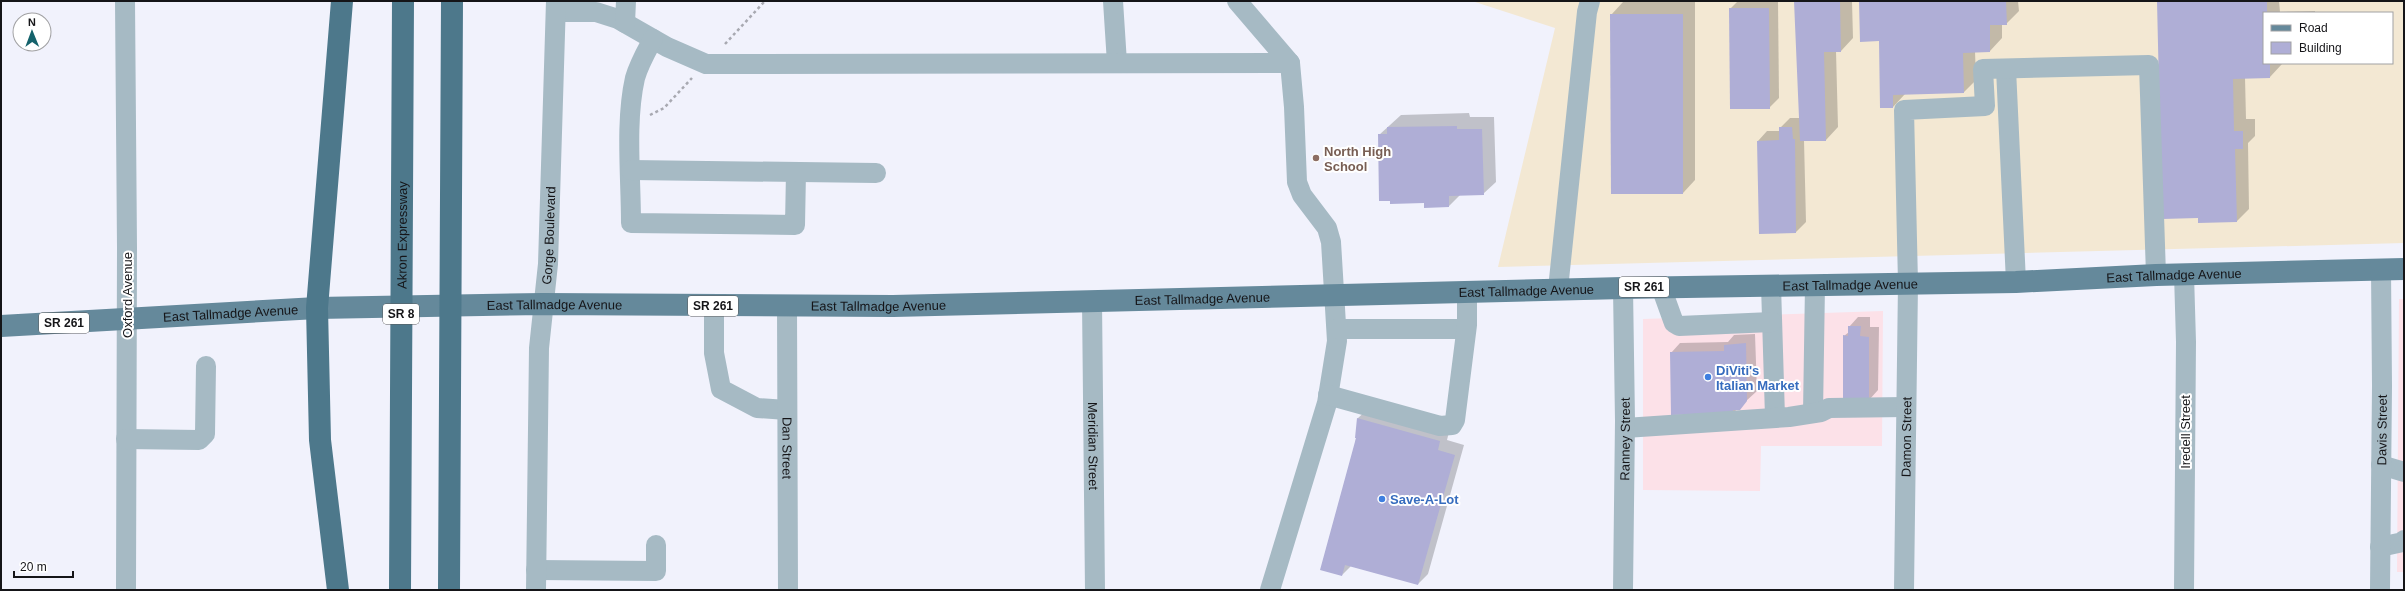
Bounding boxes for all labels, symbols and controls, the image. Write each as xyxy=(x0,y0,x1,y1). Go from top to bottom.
north arrow xyxy=(12,12,52,52)
legend xyxy=(2263,12,2393,64)
text: N xyxy=(28,16,36,28)
text: Road xyxy=(2299,21,2328,35)
text: Building xyxy=(2299,41,2342,55)
place label: North High School xyxy=(1324,144,1391,174)
marker: North High School xyxy=(1311,153,1321,163)
street label: Akron Expressway xyxy=(395,181,410,289)
street label: Gorge Boulevard xyxy=(539,186,558,285)
street label: Oxford Avenue xyxy=(120,252,135,338)
street label: East Tallmadge Avenue xyxy=(2106,266,2242,285)
street label: East Tallmadge Avenue xyxy=(1782,276,1918,294)
road number: SR 261 xyxy=(1619,277,1669,297)
street label: East Tallmadge Avenue xyxy=(1458,282,1594,300)
street label: East Tallmadge Avenue xyxy=(1134,290,1270,308)
road number: SR 261 xyxy=(688,296,738,316)
street label: East Tallmadge Avenue xyxy=(487,297,622,313)
street label: East Tallmadge Avenue xyxy=(811,298,946,314)
street label: East Tallmadge Avenue xyxy=(163,302,299,325)
road number: SR 8 xyxy=(383,304,419,324)
road number: SR 261 xyxy=(39,313,89,333)
place label: DiViti's Italian Market xyxy=(1716,363,1800,393)
marker: DiViti's Italian Market xyxy=(1703,372,1713,382)
street label: Davis Street xyxy=(2374,394,2390,466)
street label: Iredell Street xyxy=(2178,395,2193,469)
street label: Damon Street xyxy=(1898,396,1915,477)
street label: Ranney Street xyxy=(1617,397,1633,481)
street label: Meridian Street xyxy=(1085,402,1101,491)
street label: Dan Street xyxy=(779,417,795,480)
place label: Save-A-Lot xyxy=(1390,492,1459,507)
marker: Save-A-Lot xyxy=(1377,494,1387,504)
scale bar xyxy=(14,553,73,579)
text: 20 m xyxy=(20,560,47,574)

